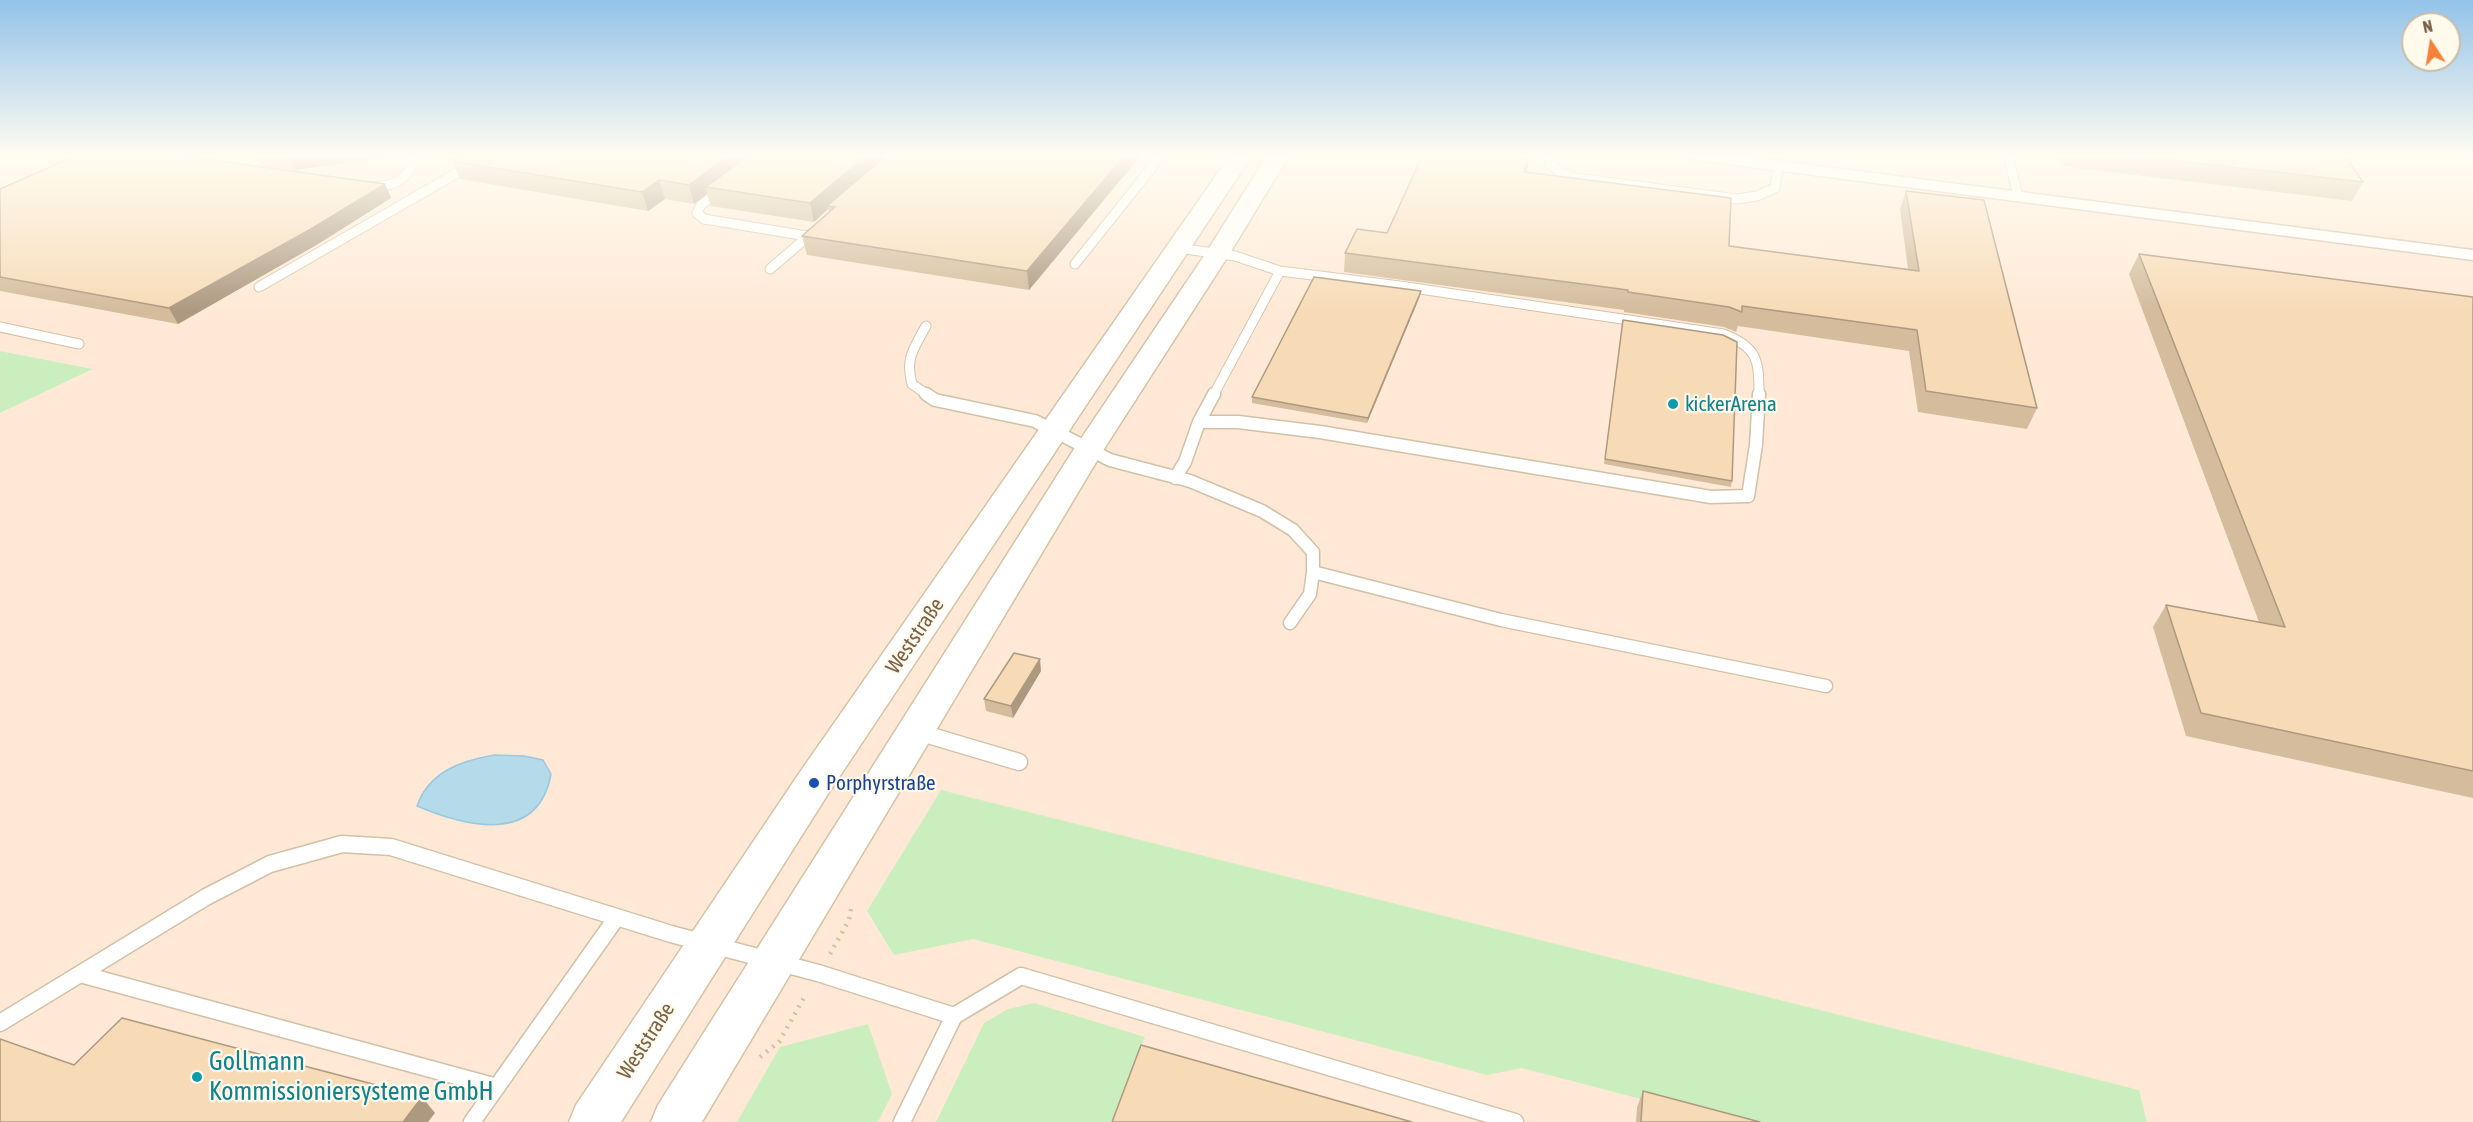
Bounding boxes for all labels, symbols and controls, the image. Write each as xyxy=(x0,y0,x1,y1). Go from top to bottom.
north arrow xyxy=(2401,12,2461,72)
text: N xyxy=(2421,17,2434,36)
place label: kickerArena xyxy=(1685,391,1777,417)
marker: kickerArena xyxy=(1666,397,1680,411)
street label: Weststraße xyxy=(881,593,949,679)
place label: Porphyrstraße xyxy=(826,770,936,796)
marker: Porphyrstraße xyxy=(807,776,821,790)
street label: Weststraße xyxy=(612,998,680,1084)
place label: Gollmann Kommissioniersysteme GmbH xyxy=(209,1046,494,1108)
marker: Gollmann Kommissioniersysteme GmbH xyxy=(190,1070,204,1084)

